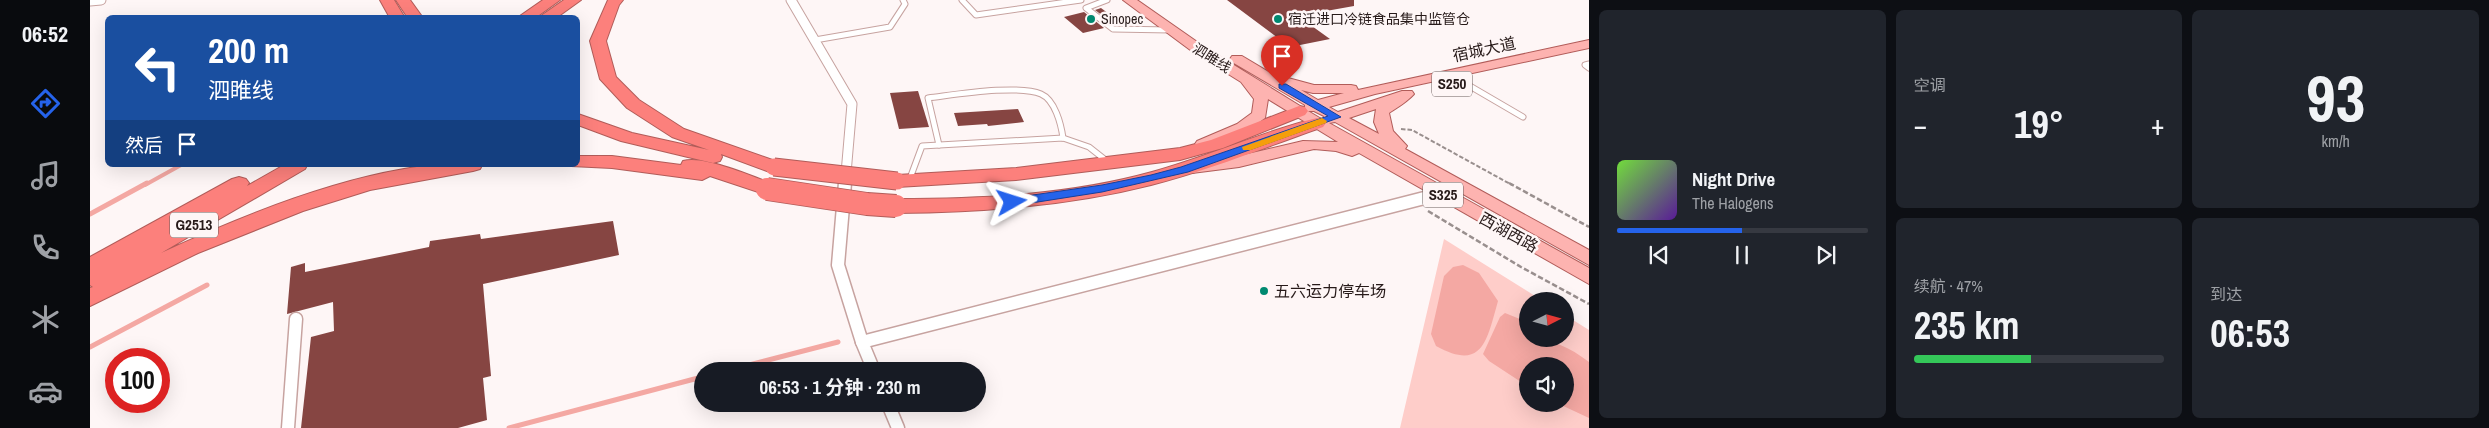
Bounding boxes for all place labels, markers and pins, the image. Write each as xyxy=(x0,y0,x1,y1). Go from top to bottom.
place label: Sinopec xyxy=(1101,10,1143,28)
place label: 宿迁进口冷链食品集中监管仓 xyxy=(1288,10,1470,28)
marker: Sinopec xyxy=(1085,13,1097,25)
marker: 宿迁进口冷链食品集中监管仓 xyxy=(1272,13,1284,25)
pin xyxy=(1261,35,1303,86)
place label: 五六运力停车场 xyxy=(1274,280,1386,302)
marker: 五六运力停车场 xyxy=(1258,285,1270,297)

